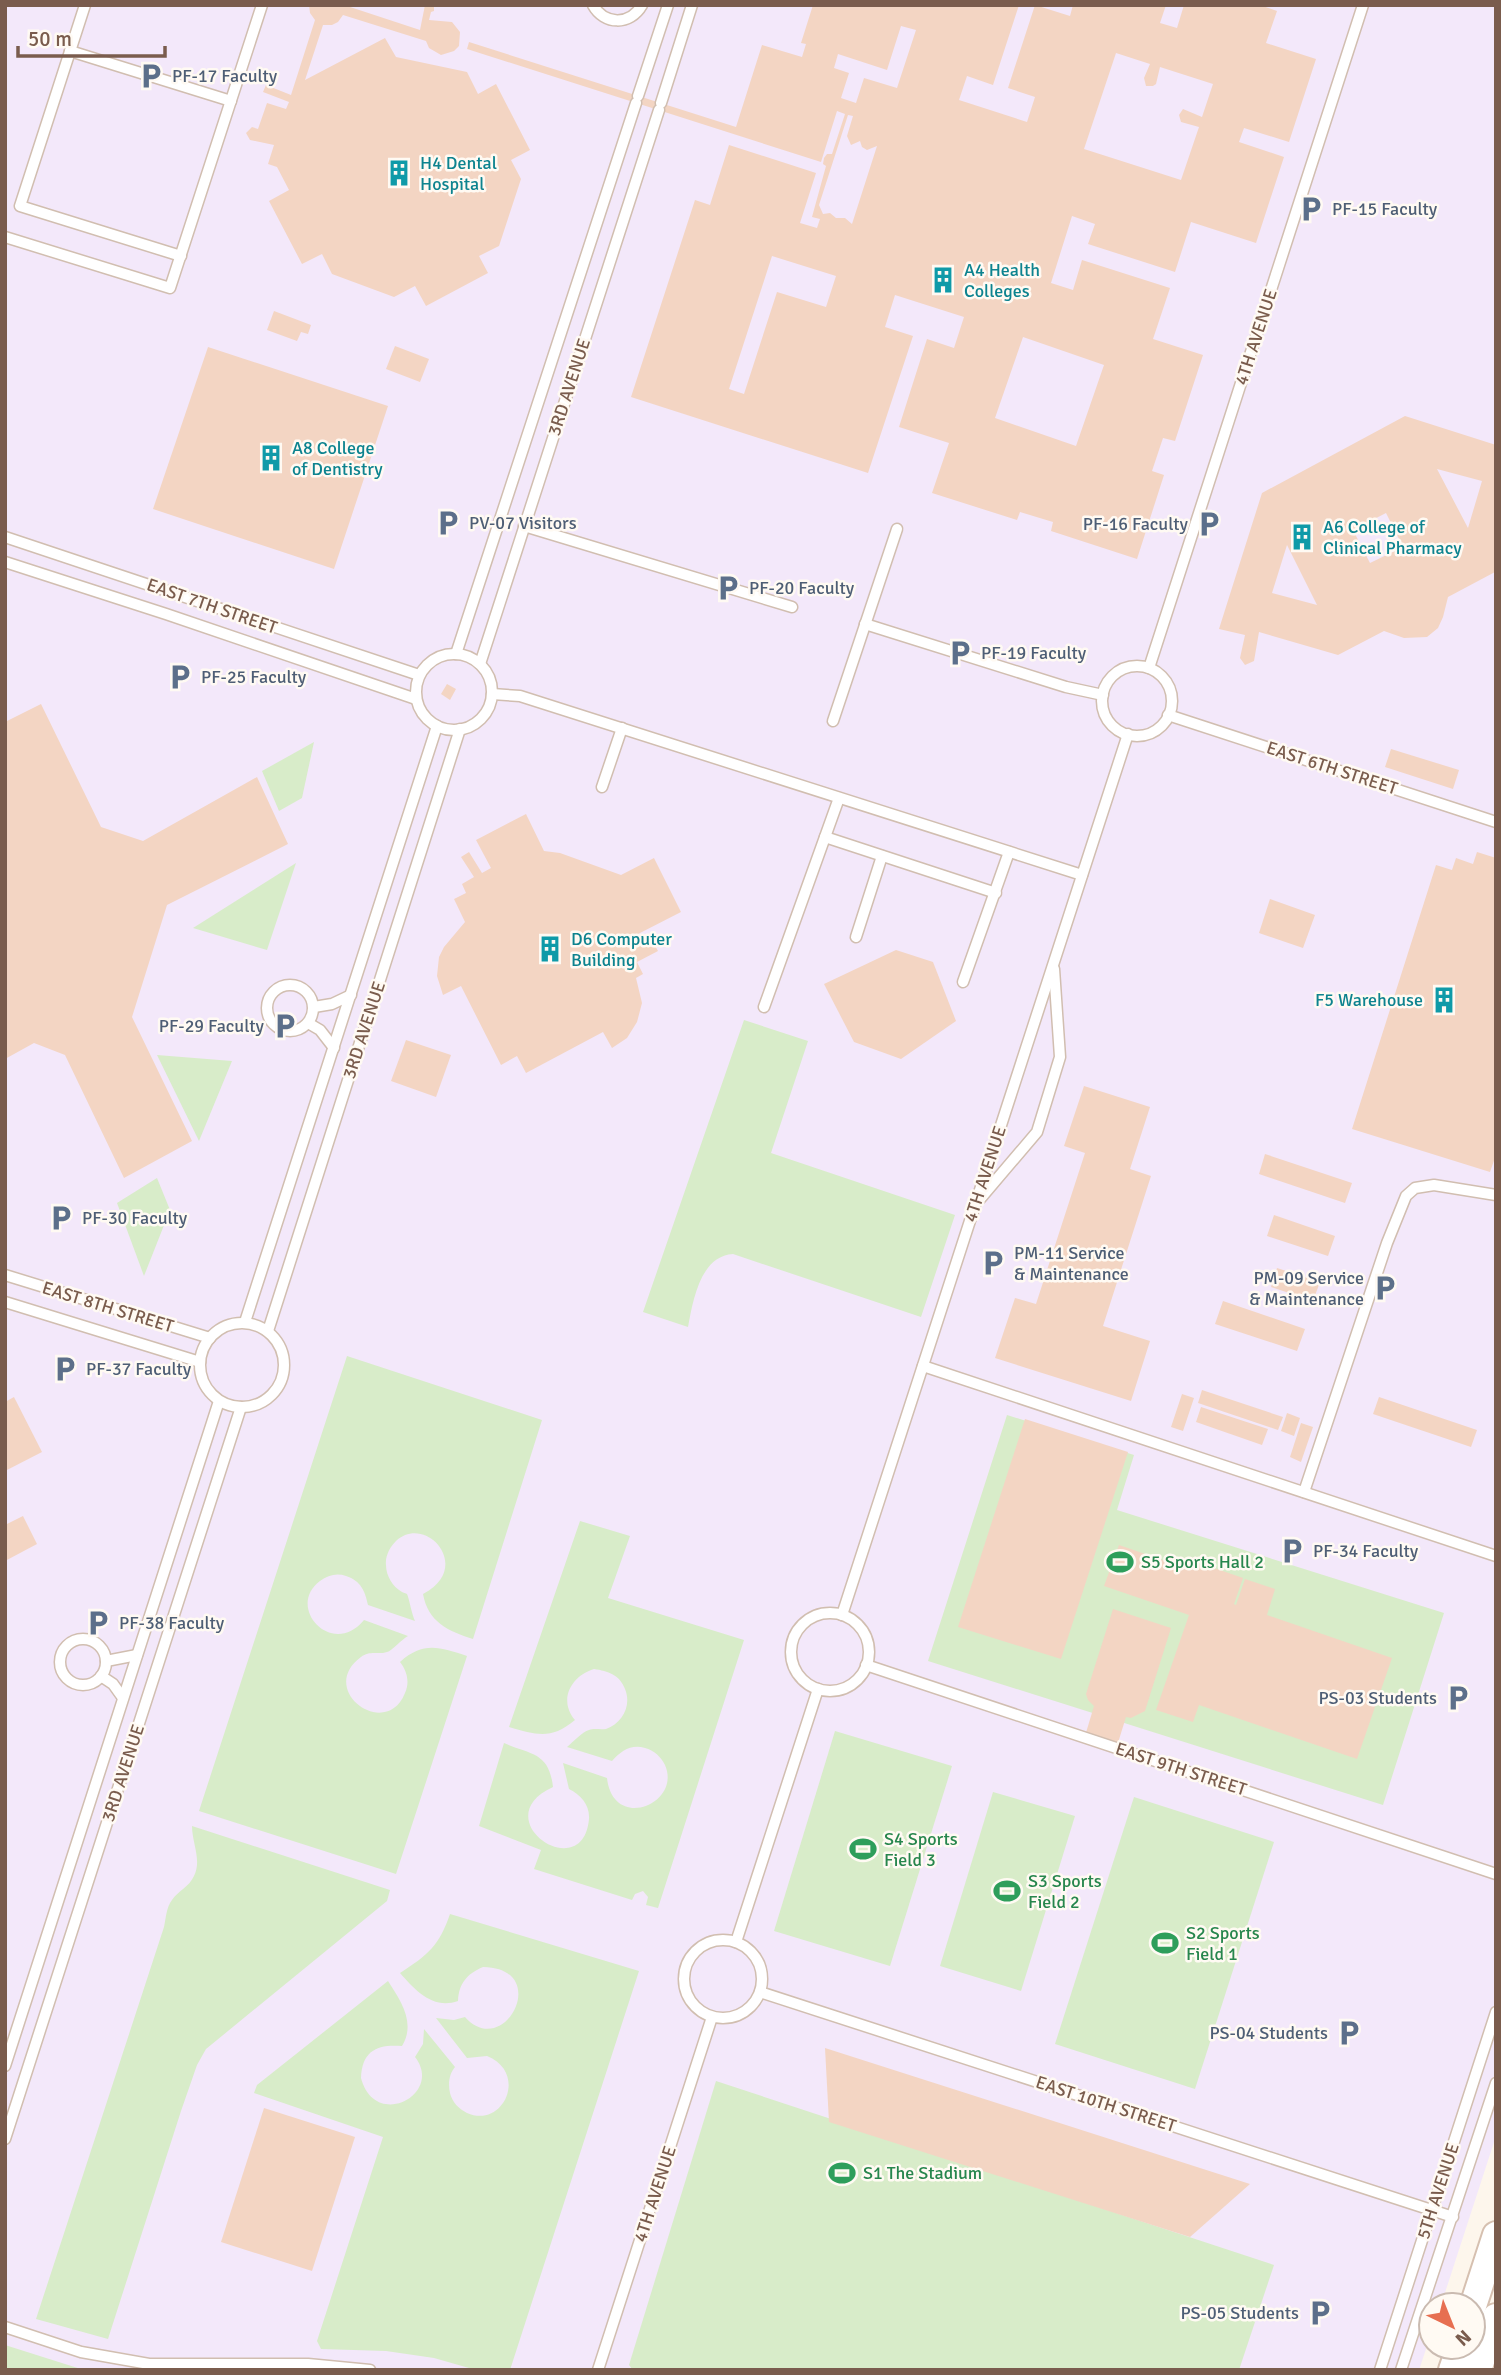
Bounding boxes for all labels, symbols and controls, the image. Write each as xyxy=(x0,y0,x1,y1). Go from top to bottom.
scale bar xyxy=(18,14,164,58)
text: 50 m xyxy=(28,26,72,52)
parking icon: PF-17 Faculty xyxy=(136,61,166,91)
place label: PF-17 Faculty xyxy=(172,65,278,87)
place label: H4 Dental Hospital xyxy=(420,152,497,195)
building icon: H4 Dental Hospital xyxy=(384,158,414,188)
parking icon: PF-15 Faculty xyxy=(1296,194,1326,224)
place label: PF-15 Faculty xyxy=(1332,198,1438,220)
place label: A4 Health Colleges xyxy=(964,259,1040,302)
building icon: A4 Health Colleges xyxy=(928,265,958,295)
street label: 4TH AVENUE xyxy=(1230,286,1282,388)
street label: 3RD AVENUE xyxy=(543,335,595,439)
place label: A8 College of Dentistry xyxy=(292,437,383,480)
building icon: A8 College of Dentistry xyxy=(256,443,286,473)
parking icon: PV-07 Visitors xyxy=(433,508,463,538)
parking icon: PF-16 Faculty xyxy=(1194,509,1224,539)
place label: PV-07 Visitors xyxy=(469,512,577,534)
place label: PF-16 Faculty xyxy=(1083,513,1189,535)
place label: A6 College of Clinical Pharmacy xyxy=(1323,516,1462,559)
building icon: A6 College of Clinical Pharmacy xyxy=(1287,522,1317,552)
street label: EAST 7TH STREET xyxy=(144,573,280,639)
parking icon: PF-20 Faculty xyxy=(713,573,743,603)
place label: PF-20 Faculty xyxy=(749,577,855,599)
parking icon: PF-19 Faculty xyxy=(945,638,975,668)
place label: PF-19 Faculty xyxy=(981,642,1087,664)
parking icon: PF-25 Faculty xyxy=(165,662,195,692)
place label: PF-25 Faculty xyxy=(201,666,307,688)
street label: EAST 6TH STREET xyxy=(1264,736,1401,800)
place label: D6 Computer Building xyxy=(571,928,672,971)
building icon: D6 Computer Building xyxy=(535,934,565,964)
street label: 3RD AVENUE xyxy=(338,978,390,1082)
building icon: F5 Warehouse xyxy=(1429,985,1459,1015)
place label: F5 Warehouse xyxy=(1315,989,1423,1011)
parking icon: PF-29 Faculty xyxy=(270,1011,300,1041)
place label: PF-29 Faculty xyxy=(159,1015,265,1037)
street label: 4TH AVENUE xyxy=(959,1123,1011,1225)
parking icon: PF-30 Faculty xyxy=(46,1203,76,1233)
place label: PF-30 Faculty xyxy=(82,1207,188,1229)
place label: PM-11 Service & Maintenance xyxy=(1014,1242,1129,1285)
parking icon: PM-11 Service & Maintenance xyxy=(978,1248,1008,1278)
place label: PM-09 Service & Maintenance xyxy=(1249,1267,1364,1310)
parking icon: PM-09 Service & Maintenance xyxy=(1370,1273,1400,1303)
street label: EAST 8TH STREET xyxy=(39,1277,177,1338)
parking icon: PF-37 Faculty xyxy=(50,1354,80,1384)
place label: PF-37 Faculty xyxy=(86,1358,192,1380)
parking icon: PF-34 Faculty xyxy=(1277,1536,1307,1566)
place label: PF-34 Faculty xyxy=(1313,1540,1419,1562)
sports icon: S5 Sports Hall 2 xyxy=(1105,1547,1135,1577)
place label: S5 Sports Hall 2 xyxy=(1141,1551,1264,1573)
parking icon: PF-38 Faculty xyxy=(83,1608,113,1638)
place label: PF-38 Faculty xyxy=(119,1612,225,1634)
parking icon: PS-03 Students xyxy=(1443,1683,1473,1713)
place label: PS-03 Students xyxy=(1318,1687,1437,1709)
street label: 3RD AVENUE xyxy=(97,1721,149,1825)
street label: EAST 9TH STREET xyxy=(1113,1737,1250,1801)
place label: S4 Sports Field 3 xyxy=(884,1828,958,1871)
sports icon: S4 Sports Field 3 xyxy=(848,1834,878,1864)
place label: S3 Sports Field 2 xyxy=(1028,1870,1102,1913)
sports icon: S3 Sports Field 2 xyxy=(992,1876,1022,1906)
place label: S2 Sports Field 1 xyxy=(1186,1922,1260,1965)
sports icon: S2 Sports Field 1 xyxy=(1150,1928,1180,1958)
parking icon: PS-04 Students xyxy=(1334,2018,1364,2048)
place label: PS-04 Students xyxy=(1209,2022,1328,2044)
street label: EAST 10TH STREET xyxy=(1033,2071,1179,2137)
street label: 5TH AVENUE xyxy=(1412,2140,1464,2242)
street label: 4TH AVENUE xyxy=(629,2143,681,2245)
sports icon: S1 The Stadium xyxy=(827,2158,857,2188)
place label: S1 The Stadium xyxy=(863,2162,982,2184)
north arrow xyxy=(1417,2291,1487,2361)
parking icon: PS-05 Students xyxy=(1305,2298,1335,2328)
place label: PS-05 Students xyxy=(1180,2302,1299,2324)
text: N xyxy=(1450,2324,1476,2351)

